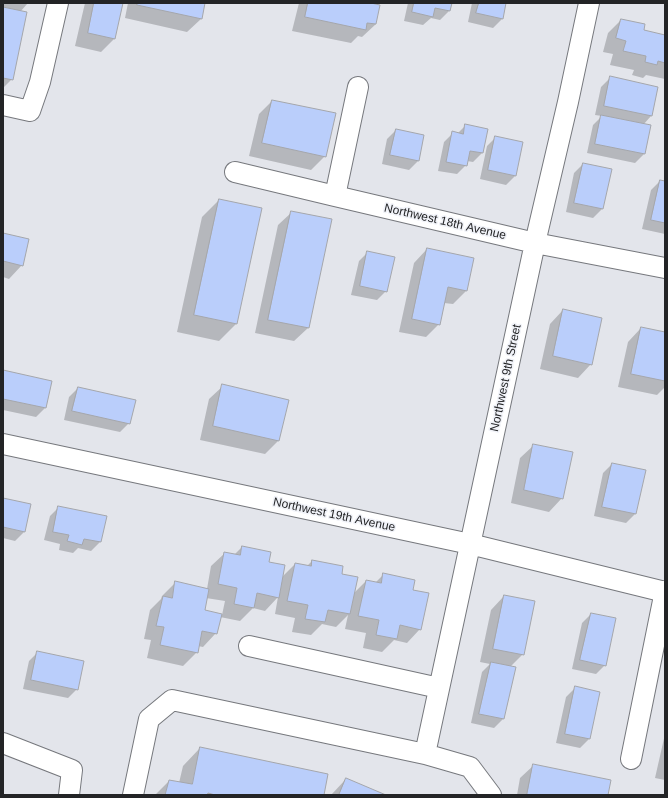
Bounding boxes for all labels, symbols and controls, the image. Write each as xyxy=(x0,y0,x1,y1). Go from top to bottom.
street label: Northwest 18th Avenue xyxy=(383,201,507,243)
street label: Northwest 9th Street xyxy=(488,323,524,433)
street label: Northwest 19th Avenue xyxy=(272,495,396,535)

